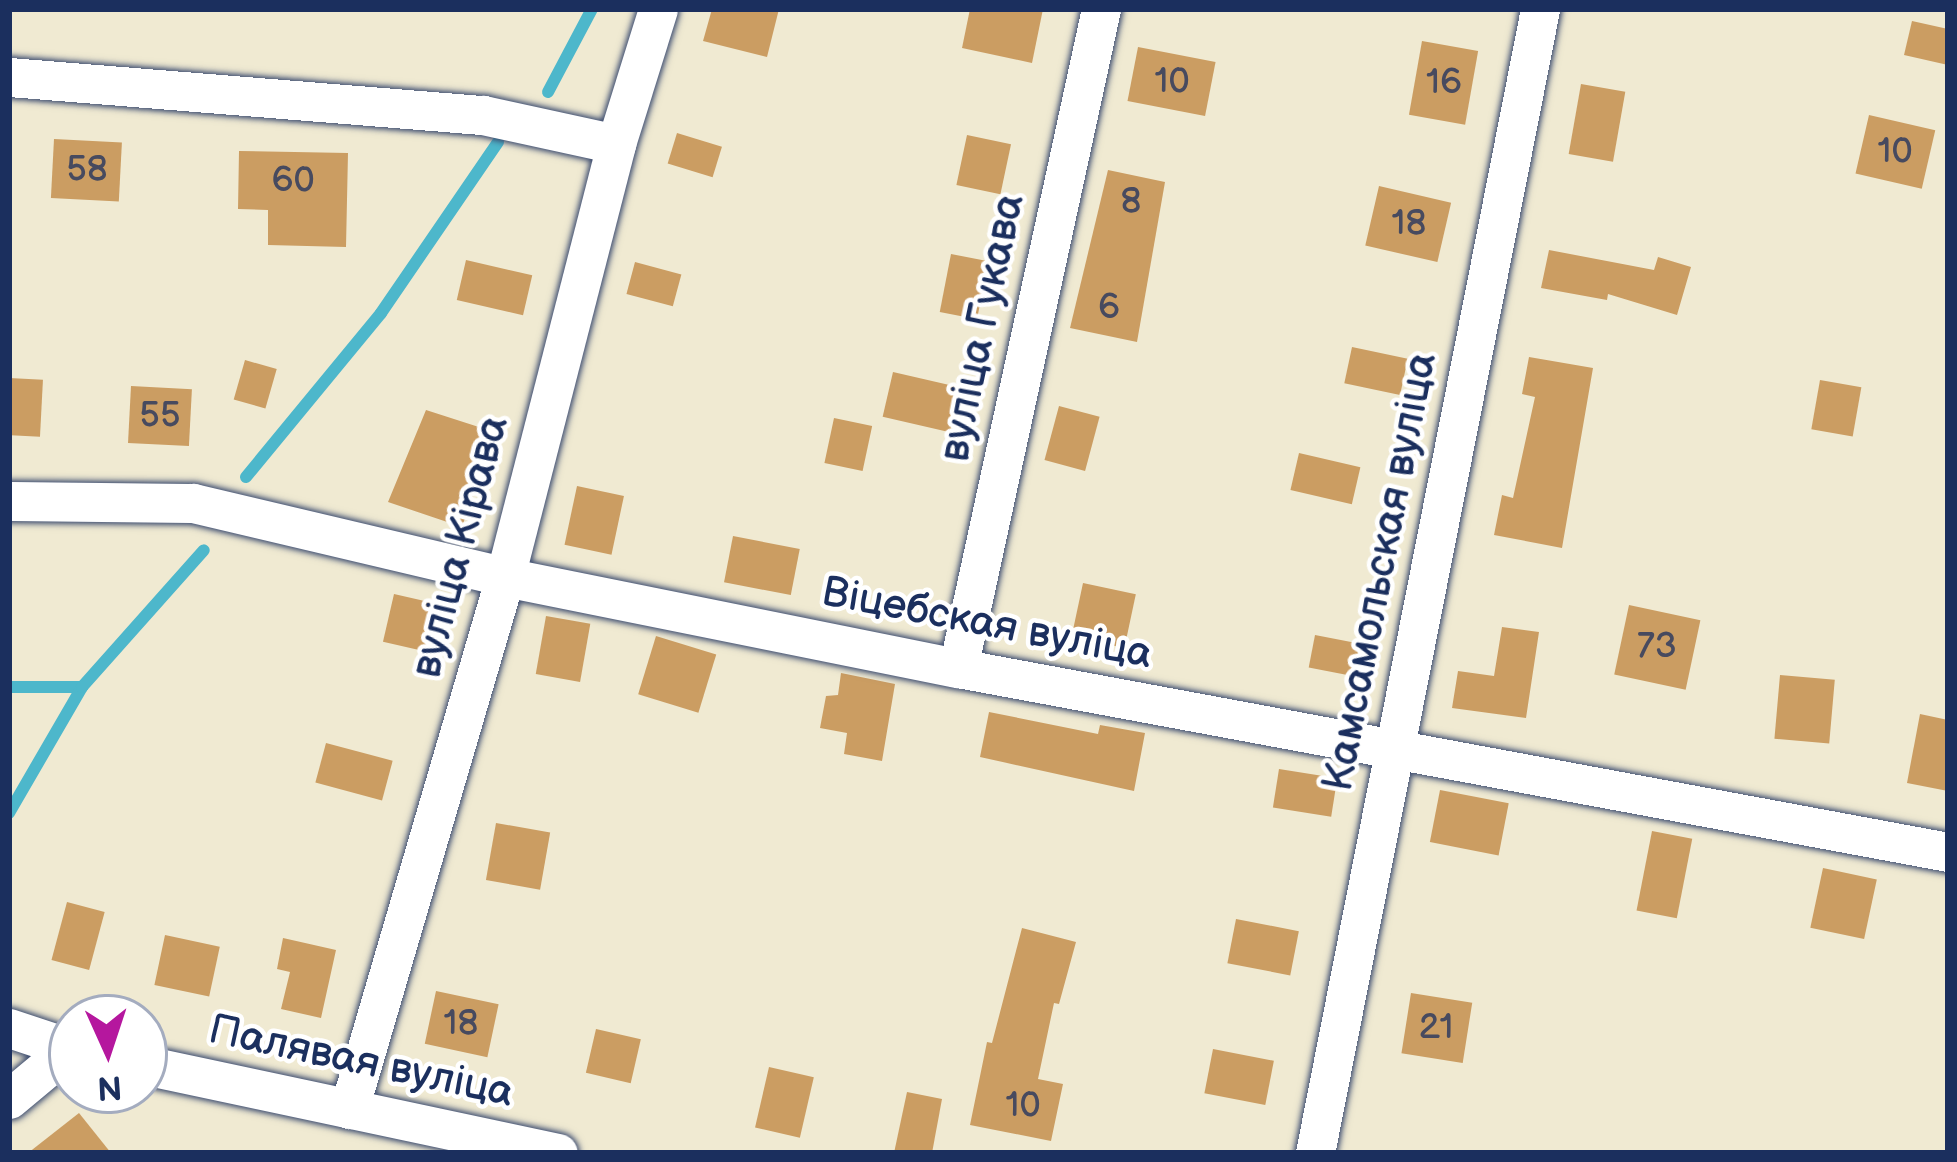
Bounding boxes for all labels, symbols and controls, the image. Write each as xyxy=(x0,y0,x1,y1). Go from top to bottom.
house number: 10 xyxy=(1154,60,1190,104)
house number: 16 xyxy=(1426,61,1462,105)
house number: 10 xyxy=(1877,130,1913,174)
house number: 58 xyxy=(66,148,108,192)
house number: 60 xyxy=(271,159,315,203)
house number: 8 xyxy=(1121,180,1141,224)
street label: вуліца Гукава xyxy=(930,190,1036,466)
house number: 18 xyxy=(1392,202,1426,246)
house number: 6 xyxy=(1098,286,1120,330)
street label: Камсамольская вуліца xyxy=(1314,348,1448,796)
house number: 55 xyxy=(139,394,181,438)
street label: вуліца Кірава xyxy=(402,410,520,684)
street label: Віцебская вуліца xyxy=(818,567,1156,681)
house number: 73 xyxy=(1637,625,1677,669)
north arrow xyxy=(48,994,168,1114)
house number: 18 xyxy=(444,1002,478,1046)
street label: Палявая вуліца xyxy=(204,1005,518,1119)
house number: 21 xyxy=(1419,1006,1453,1050)
text: N xyxy=(96,1066,123,1108)
house number: 10 xyxy=(1005,1084,1041,1128)

